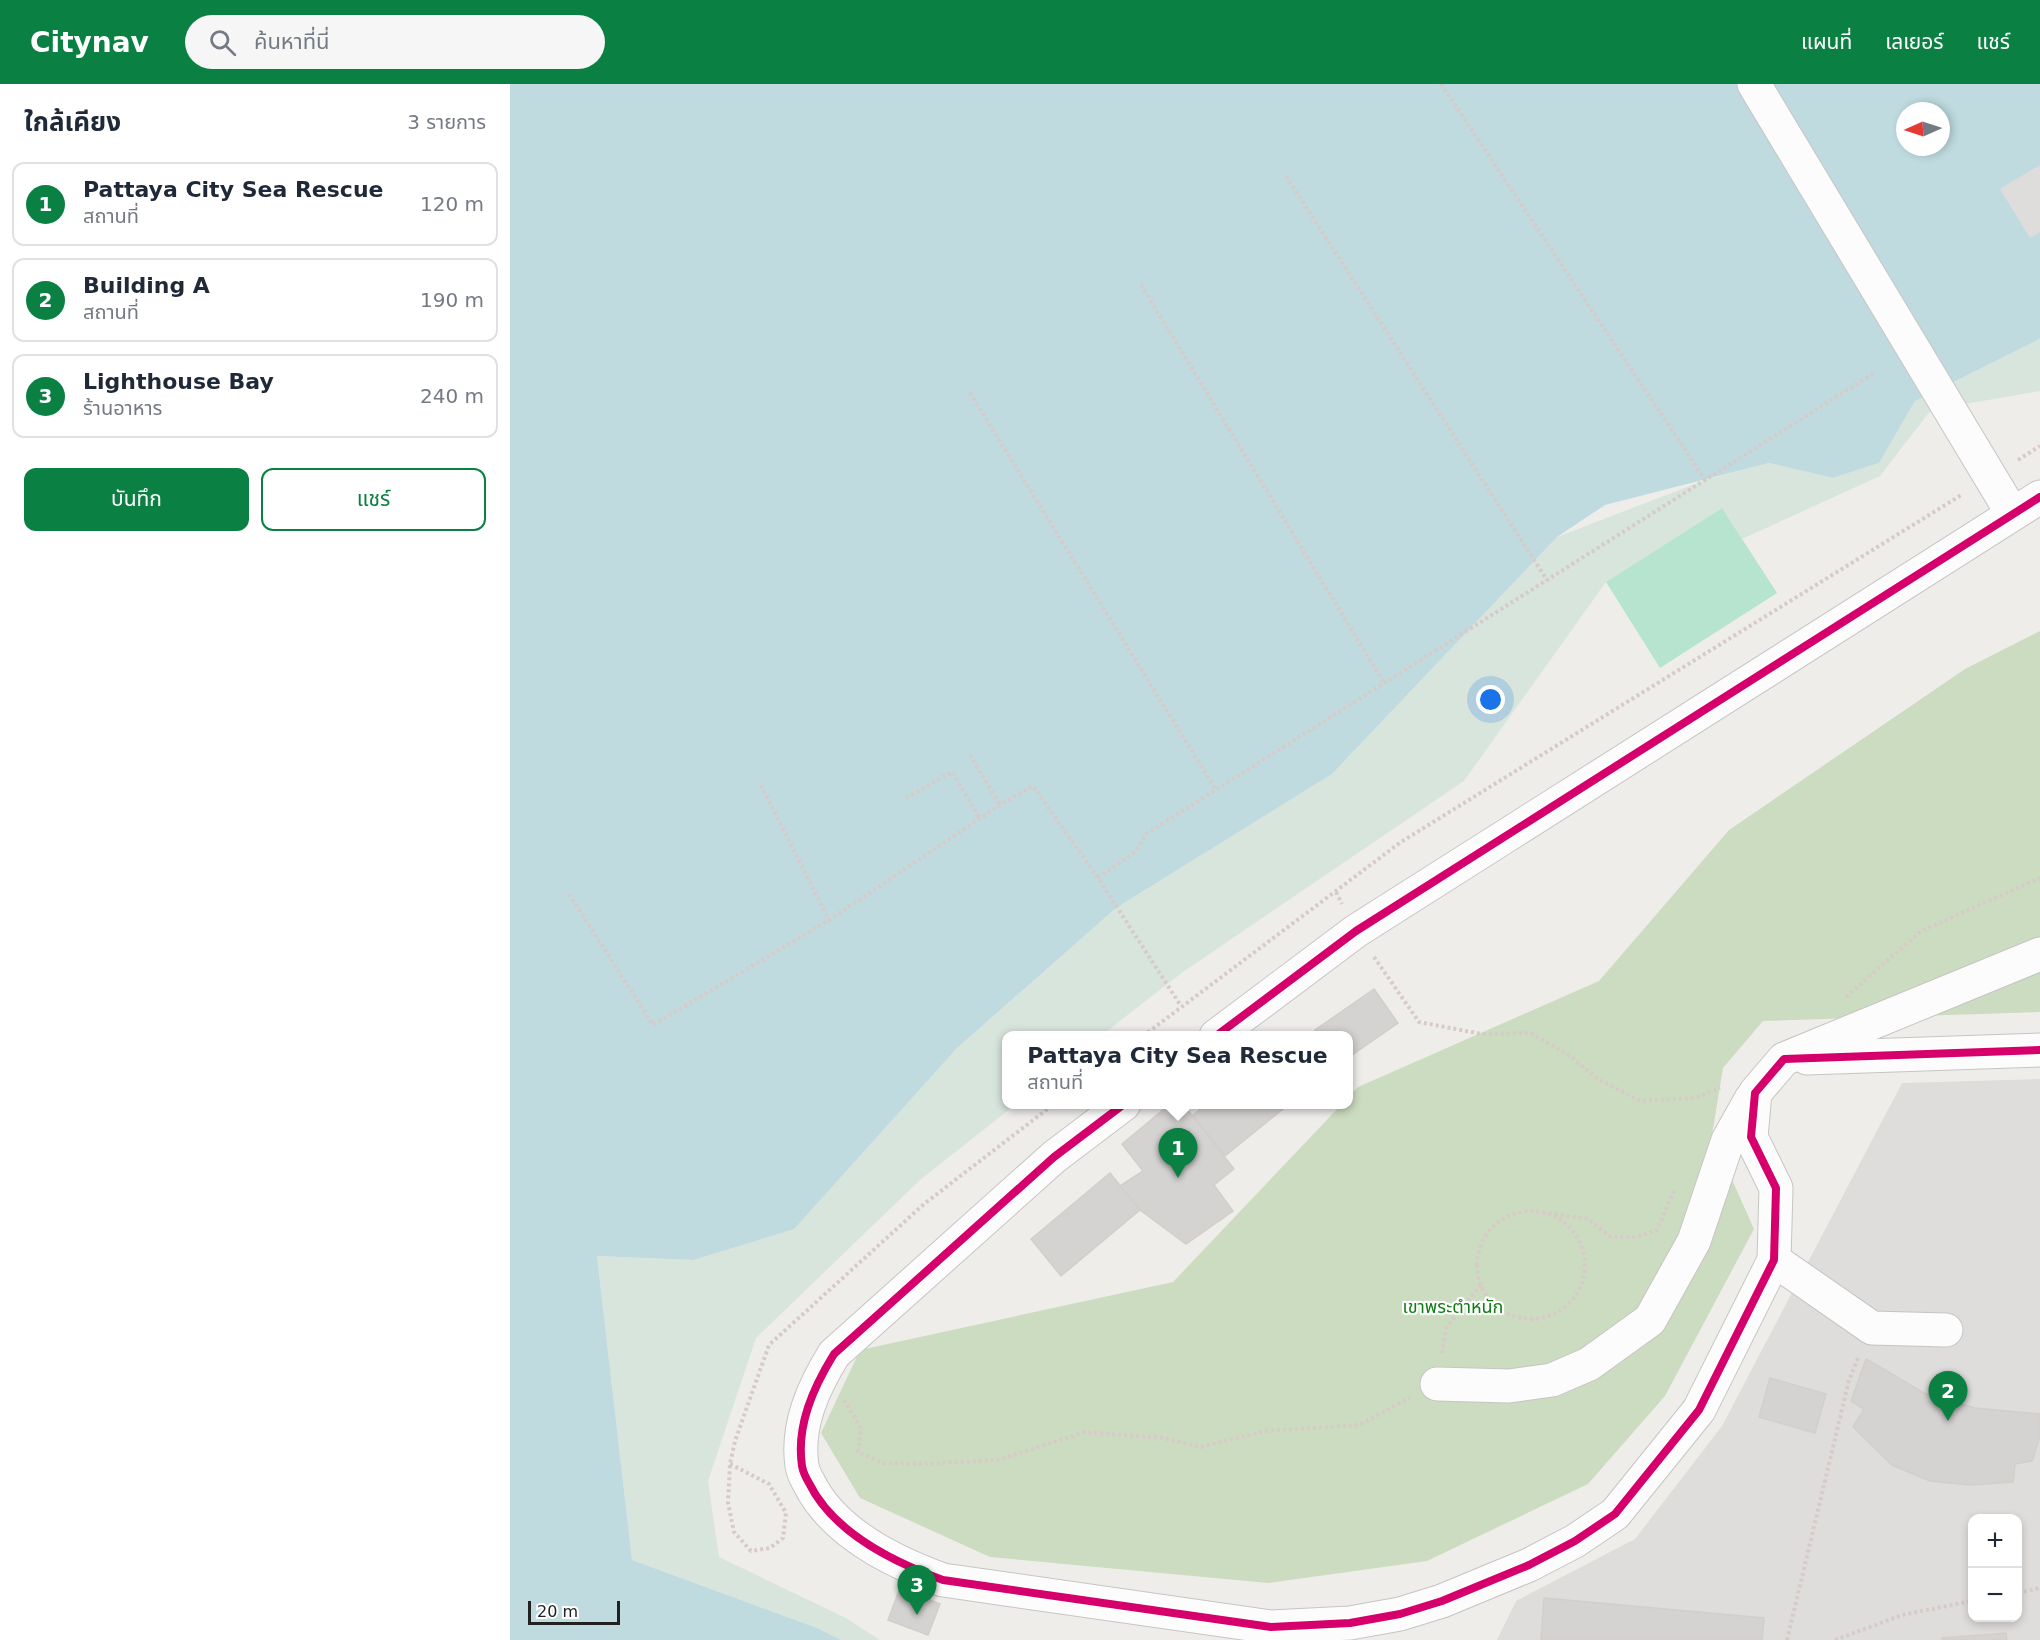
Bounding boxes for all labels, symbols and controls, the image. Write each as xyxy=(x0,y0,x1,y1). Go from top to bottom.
search box xyxy=(185,15,605,69)
text: Citynav xyxy=(30,26,149,59)
icon: search xyxy=(206,26,239,59)
text: ค้นหาที่นี่ xyxy=(254,29,330,54)
text: แผนที่ xyxy=(1801,30,1852,54)
text: เลเยอร์ xyxy=(1885,30,1944,54)
text: แชร์ xyxy=(1977,30,2010,54)
north arrow xyxy=(1896,102,1950,156)
text: ใกล้เคียง xyxy=(24,107,121,137)
text: 3 รายการ xyxy=(407,110,486,134)
text: Pattaya City Sea Rescue xyxy=(83,177,383,202)
text: 1 xyxy=(39,192,52,216)
text: 120 m xyxy=(420,192,484,216)
text: สถานที่ xyxy=(83,204,139,228)
text: Building A xyxy=(83,273,210,298)
text: 2 xyxy=(39,288,52,312)
text: 190 m xyxy=(420,288,484,312)
text: สถานที่ xyxy=(83,300,139,324)
text: Lighthouse Bay xyxy=(83,369,274,394)
text: 3 xyxy=(39,384,52,408)
text: 240 m xyxy=(420,384,484,408)
text: ร้านอาหาร xyxy=(83,396,162,420)
button: บันทึก xyxy=(24,468,249,531)
button: แชร์ xyxy=(261,468,486,531)
your location xyxy=(1476,685,1505,714)
popup xyxy=(1002,1031,1353,1109)
text: Pattaya City Sea Rescue xyxy=(1027,1043,1328,1068)
text: สถานที่ xyxy=(1027,1070,1083,1094)
pin: 1 xyxy=(1158,1128,1198,1178)
park label: เขาพระตำหนัก xyxy=(1403,1296,1503,1317)
pin: 2 xyxy=(1928,1372,1968,1421)
map controls xyxy=(1968,1514,2022,1622)
button: + xyxy=(1968,1514,2022,1568)
pin: 3 xyxy=(898,1566,936,1615)
button: − xyxy=(1968,1568,2022,1622)
scale bar xyxy=(528,1598,620,1626)
text: 20 m xyxy=(537,1602,578,1621)

